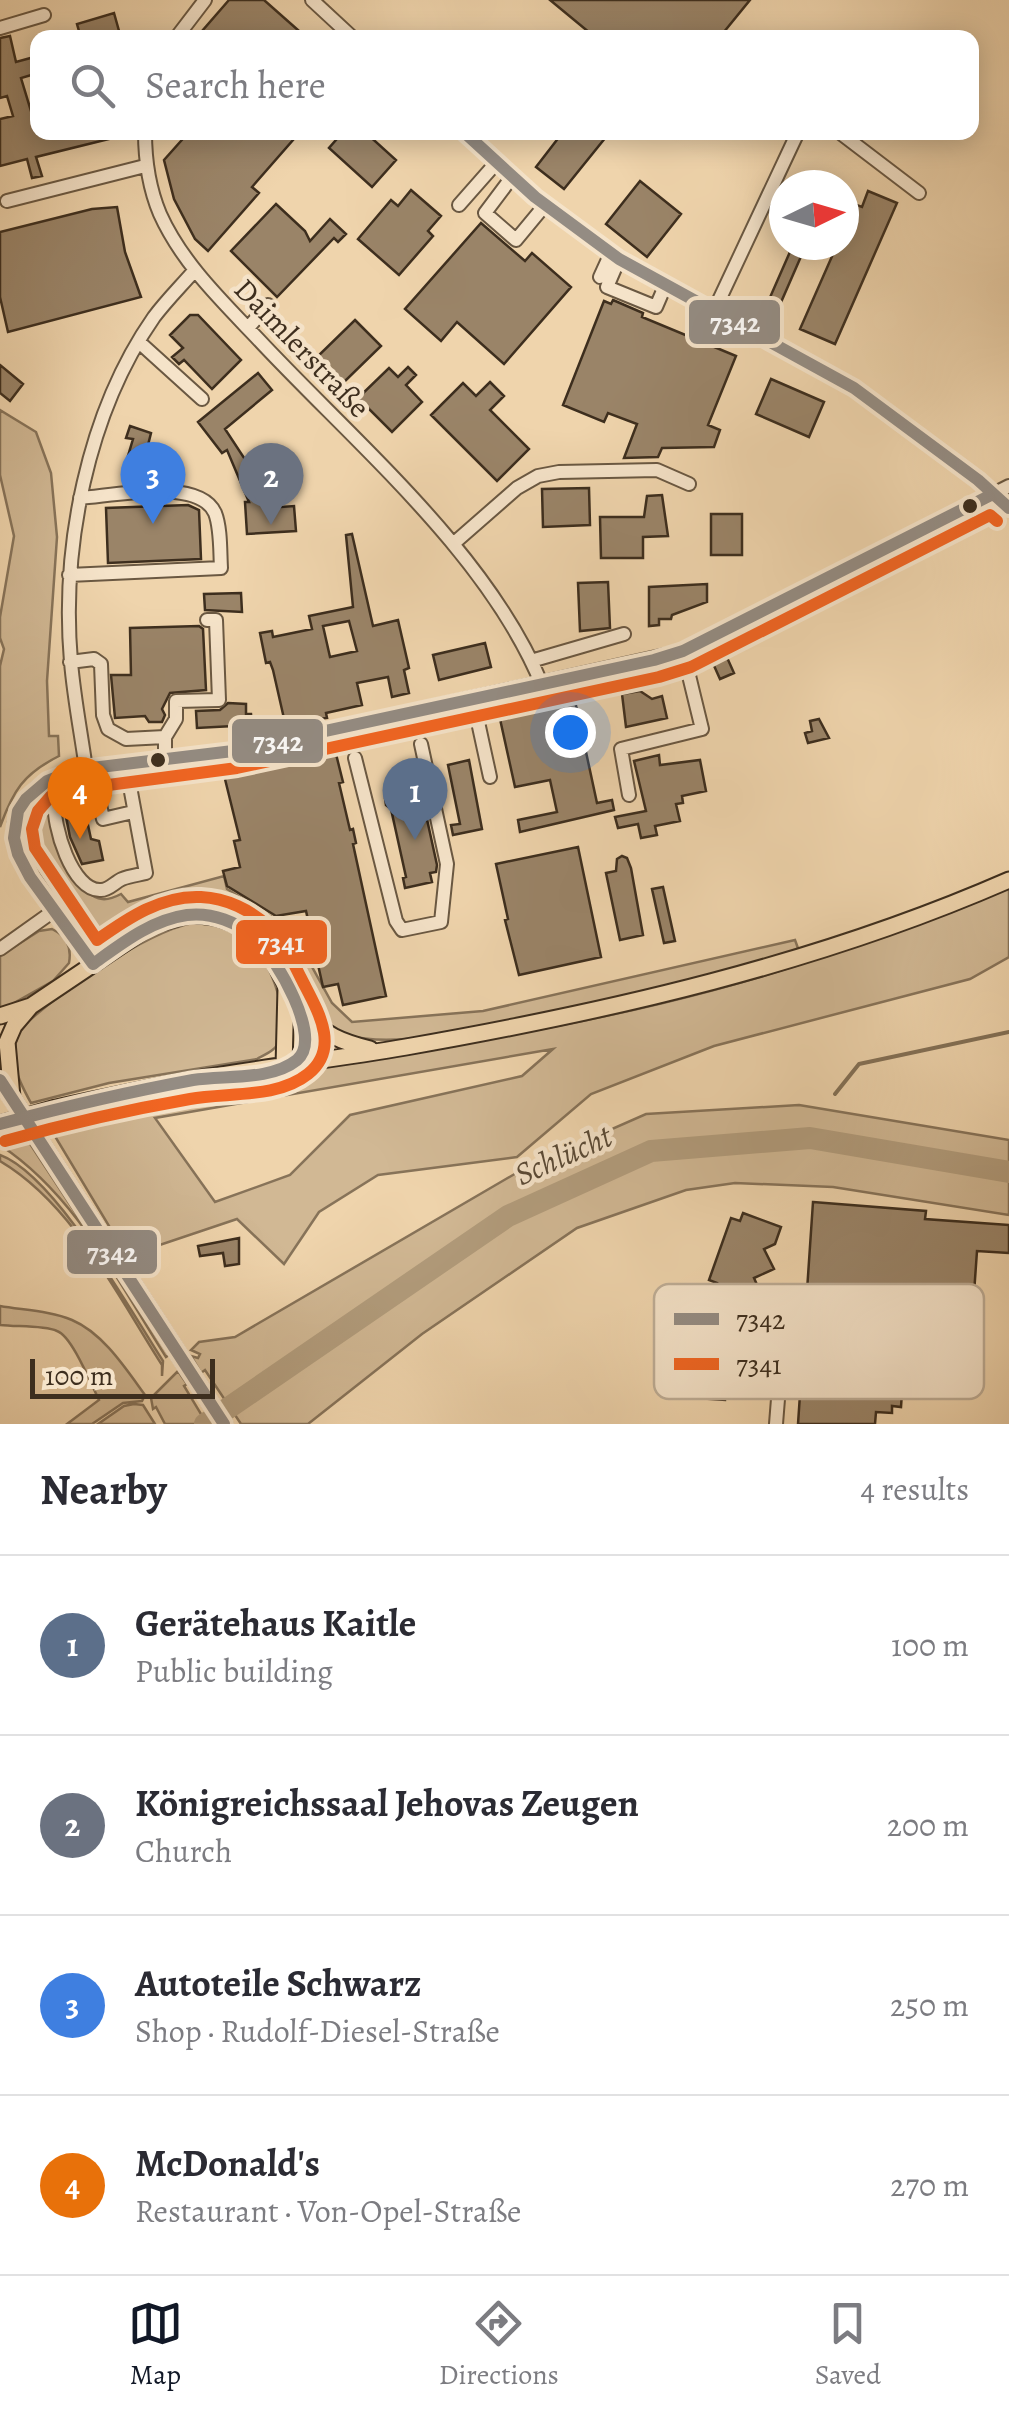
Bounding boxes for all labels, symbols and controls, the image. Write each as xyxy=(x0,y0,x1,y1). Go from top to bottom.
search box xyxy=(30,30,979,140)
icon: search xyxy=(65,58,120,113)
text: Search here xyxy=(145,59,326,111)
north arrow xyxy=(769,170,859,260)
street label: Daimlerstraße xyxy=(225,270,379,426)
line badge: 7342 xyxy=(687,298,782,346)
text: 7342 xyxy=(710,304,761,342)
pin: 3 xyxy=(120,442,186,524)
pin: 2 xyxy=(238,442,304,525)
unlabelled marker xyxy=(960,496,980,516)
your location xyxy=(545,707,596,758)
line badge: 7342 xyxy=(230,717,325,765)
text: 7342 xyxy=(253,723,304,761)
unlabelled marker xyxy=(148,750,168,770)
pin: 4 xyxy=(48,756,112,839)
pin: 1 xyxy=(382,758,448,840)
line badge: 7341 xyxy=(234,918,329,966)
text: 7341 xyxy=(257,924,305,962)
water label: Schlücht xyxy=(508,1113,620,1196)
line badge: 7342 xyxy=(65,1228,159,1276)
text: 7342 xyxy=(87,1234,138,1272)
legend xyxy=(654,1284,984,1399)
text: 7342 xyxy=(736,1301,785,1339)
text: 7341 xyxy=(736,1346,782,1384)
scale bar xyxy=(30,1354,215,1398)
text: 100 m xyxy=(45,1357,113,1395)
text: Nearby xyxy=(40,1461,167,1518)
text: 4 results xyxy=(860,1467,969,1511)
text: Gerätehaus Kaitle xyxy=(135,1597,416,1649)
text: 1 xyxy=(67,1623,78,1667)
text: 100 m xyxy=(891,1623,969,1667)
text: Public building xyxy=(135,1649,333,1693)
text: Königreichssaal Jehovas Zeugen xyxy=(135,1777,639,1829)
text: 2 xyxy=(65,1803,80,1847)
text: 200 m xyxy=(887,1803,969,1847)
text: Church xyxy=(135,1829,232,1873)
text: Autoteile Schwarz xyxy=(135,1957,421,2009)
text: 3 xyxy=(66,1983,79,2027)
text: 250 m xyxy=(890,1983,969,2027)
text: Shop · Rudolf-Diesel-Straße xyxy=(135,2009,500,2053)
text: McDonald's xyxy=(135,2137,320,2189)
text: 4 xyxy=(65,2163,80,2207)
text: 270 m xyxy=(890,2163,969,2207)
text: Restaurant · Von-Opel-Straße xyxy=(135,2189,521,2233)
tab: Map xyxy=(128,2296,183,2394)
tab: Directions xyxy=(439,2296,559,2394)
tab: Saved xyxy=(815,2296,881,2394)

